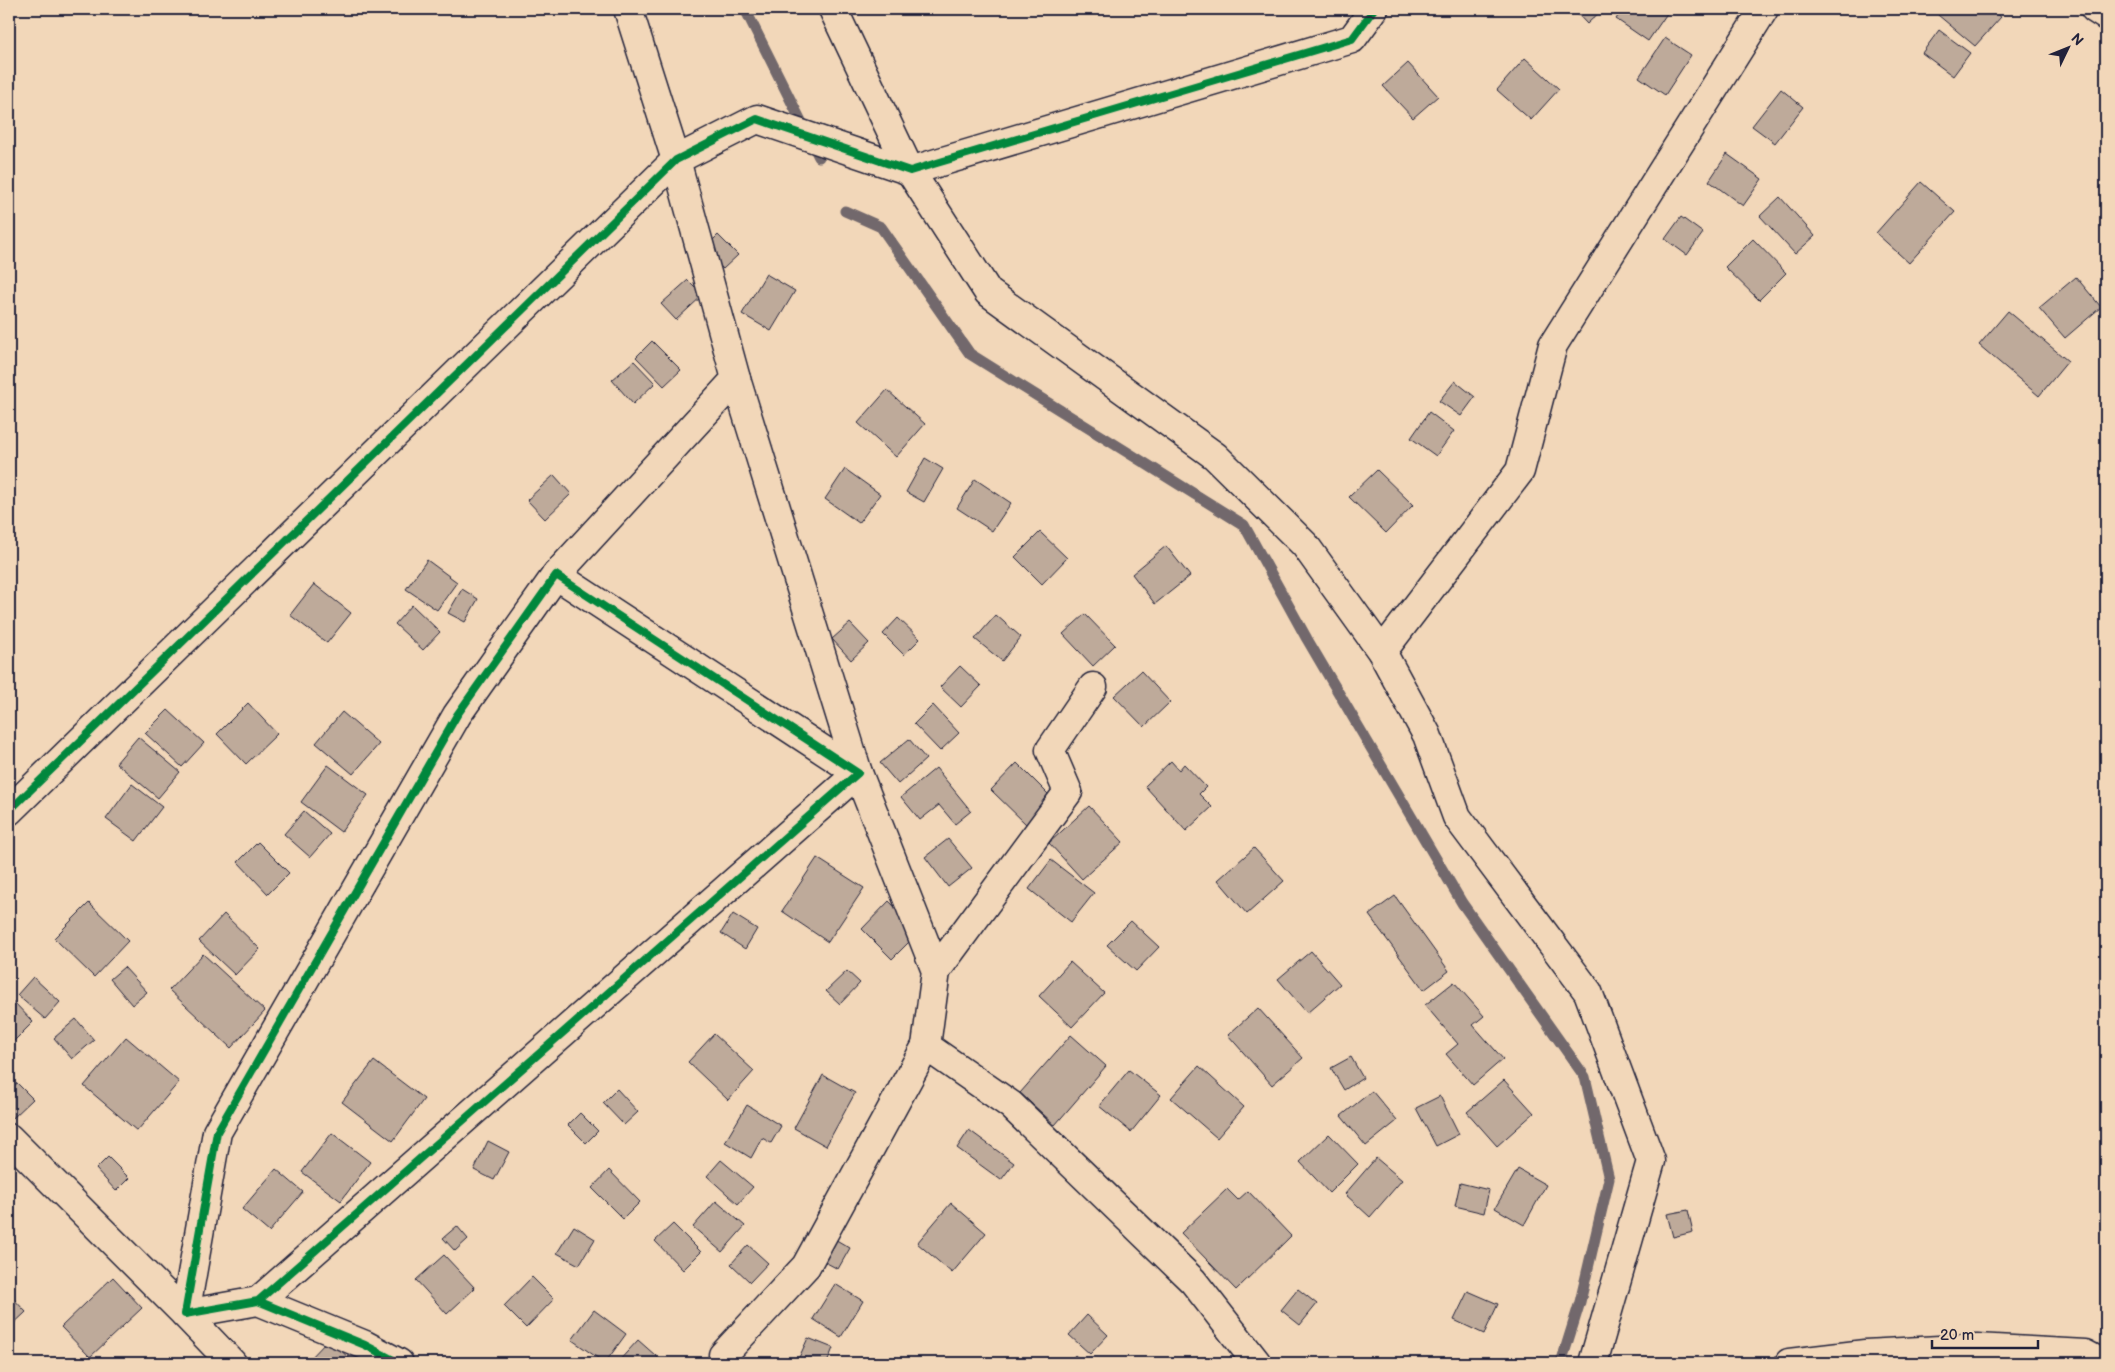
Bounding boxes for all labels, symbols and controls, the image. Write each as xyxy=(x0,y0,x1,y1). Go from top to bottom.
north arrow xyxy=(2042,22,2092,72)
text: N xyxy=(2067,30,2087,49)
scale bar xyxy=(1932,1317,2039,1349)
text: 20 m xyxy=(1940,1326,1974,1345)

